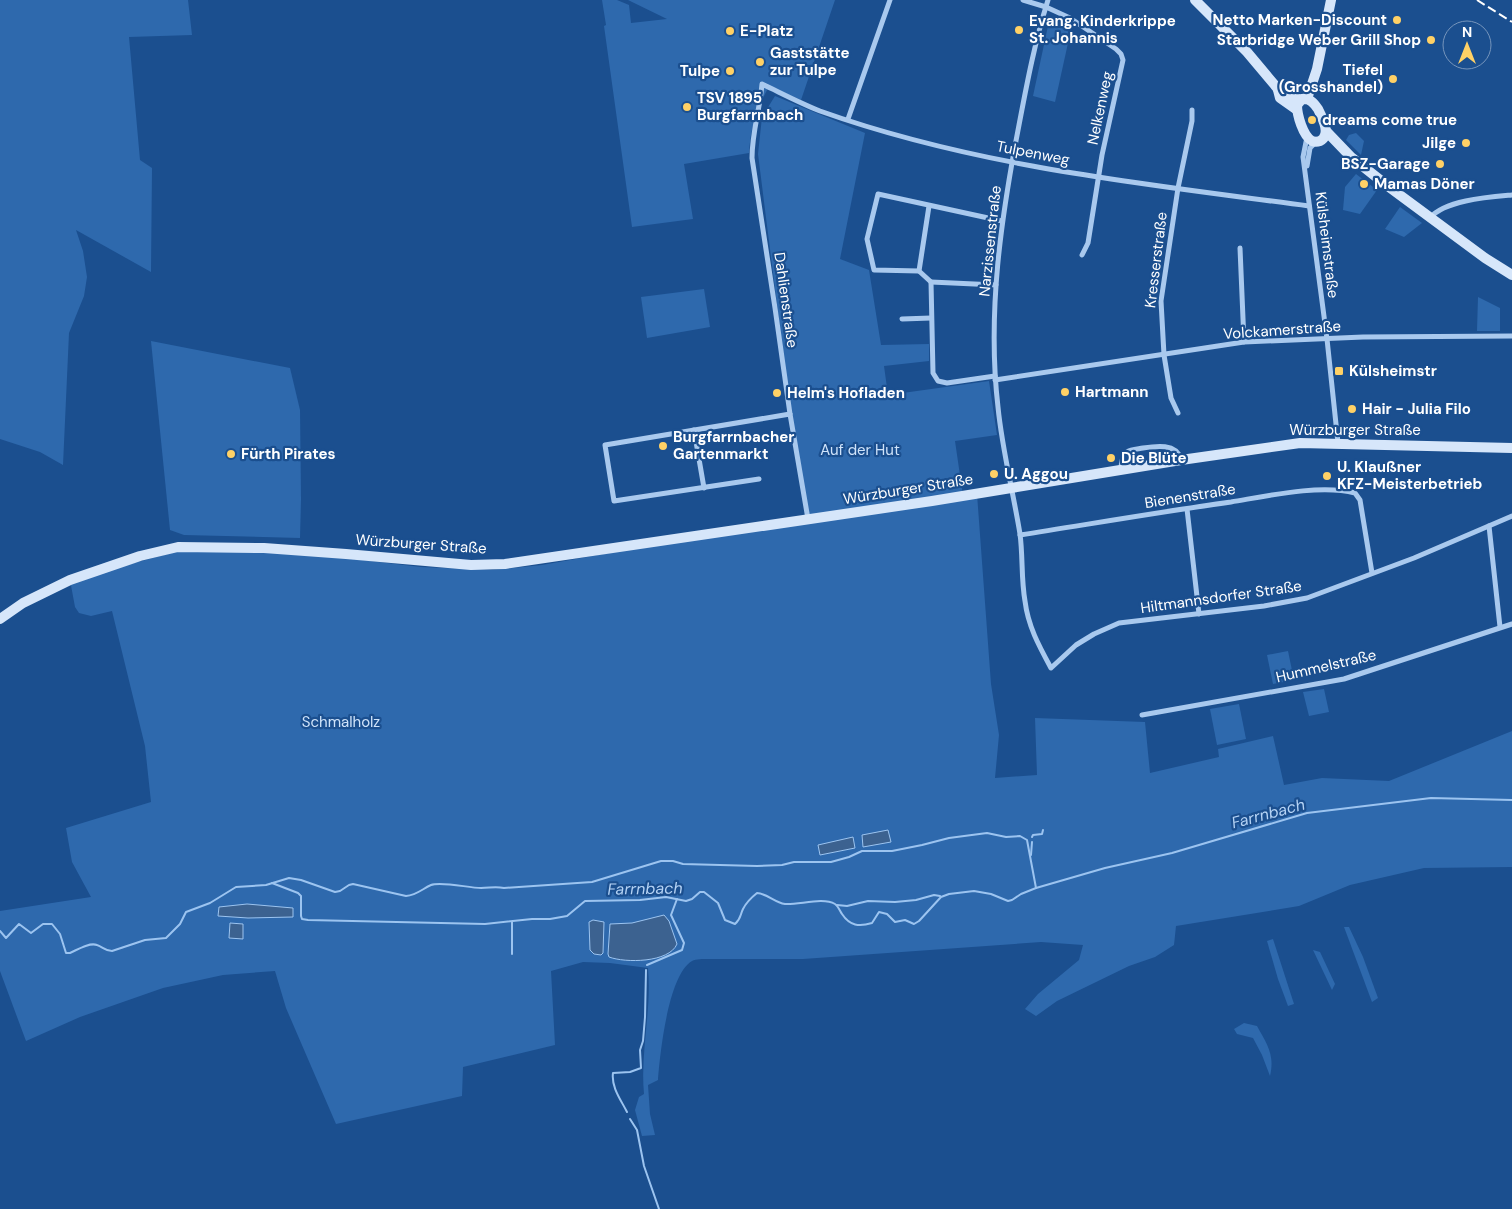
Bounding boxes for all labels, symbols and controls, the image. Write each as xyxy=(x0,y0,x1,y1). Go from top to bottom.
place label: Netto Marken-Discount xyxy=(1213,10,1387,30)
place label: Evang. Kinderkrippe St. Johannis xyxy=(1029,11,1176,48)
marker: Netto Marken-Discount xyxy=(1391,14,1403,26)
north arrow xyxy=(1442,20,1492,70)
place label: E-Platz xyxy=(740,21,793,41)
text: N xyxy=(1462,23,1472,41)
marker: Evang. Kinderkrippe St. Johannis xyxy=(1013,24,1025,36)
marker: E-Platz xyxy=(724,25,736,37)
place label: Starbridge Weber Grill Shop xyxy=(1217,30,1421,50)
marker: Starbridge Weber Grill Shop xyxy=(1425,34,1437,46)
place label: Gaststätte zur Tulpe xyxy=(770,43,850,80)
marker: Gaststätte zur Tulpe xyxy=(754,56,766,68)
place label: Tiefel (Grosshandel) xyxy=(1279,60,1383,97)
place label: Tulpe xyxy=(680,61,720,81)
marker: Tulpe xyxy=(724,65,736,77)
street label: Nelkenweg xyxy=(1082,70,1118,146)
marker: Tiefel (Grosshandel) xyxy=(1387,73,1399,85)
place label: TSV 1895 Burgfarrnbach xyxy=(697,88,803,125)
marker: TSV 1895 Burgfarrnbach xyxy=(681,101,693,113)
place label: dreams come true xyxy=(1322,110,1457,130)
marker: dreams come true xyxy=(1306,114,1318,126)
place label: Jilge xyxy=(1422,133,1456,153)
street label: Tulpenweg xyxy=(995,136,1071,170)
marker: Jilge xyxy=(1460,137,1472,149)
place label: BSZ-Garage xyxy=(1341,154,1430,174)
marker: BSZ-Garage xyxy=(1434,158,1446,170)
place label: Mamas Döner xyxy=(1374,174,1475,194)
marker: Mamas Döner xyxy=(1358,178,1370,190)
street label: Narzissenstraße xyxy=(974,184,1006,298)
street label: Külsheimstraße xyxy=(1311,191,1343,299)
street label: Kresserstraße xyxy=(1140,211,1172,309)
street label: Dahlienstraße xyxy=(769,251,803,349)
street label: Volckamerstraße xyxy=(1222,316,1342,344)
place label: Külsheimstr xyxy=(1349,361,1437,381)
marker: Külsheimstr xyxy=(1333,365,1345,377)
place label: Hartmann xyxy=(1075,382,1149,402)
place label: Helm's Hofladen xyxy=(787,383,905,403)
marker: Hartmann xyxy=(1059,386,1071,398)
marker: Helm's Hofladen xyxy=(771,387,783,399)
place label: Hair - Julia Filo xyxy=(1362,399,1471,419)
marker: Hair - Julia Filo xyxy=(1346,403,1358,415)
street label: Würzburger Straße xyxy=(1289,420,1421,440)
place label: Burgfarrnbacher Gartenmarkt xyxy=(673,427,794,464)
marker: Burgfarrnbacher Gartenmarkt xyxy=(657,440,669,452)
park label: Auf der Hut xyxy=(820,440,900,460)
place label: Fürth Pirates xyxy=(241,444,335,464)
marker: Fürth Pirates xyxy=(225,448,237,460)
place label: Die Blüte xyxy=(1121,448,1186,468)
marker: Die Blüte xyxy=(1105,452,1117,464)
place label: U. Klaußner KFZ-Meisterbetrieb xyxy=(1337,457,1483,494)
place label: U. Aggou xyxy=(1004,464,1068,484)
marker: U. Aggou xyxy=(988,468,1000,480)
street label: Würzburger Straße xyxy=(842,469,974,509)
marker: U. Klaußner KFZ-Meisterbetrieb xyxy=(1321,470,1333,482)
street label: Bienenstraße xyxy=(1143,479,1237,513)
street label: Würzburger Straße xyxy=(355,529,487,559)
street label: Hiltmannsdorfer Straße xyxy=(1139,576,1303,618)
street label: Hummelstraße xyxy=(1274,645,1378,687)
park label: Schmalholz xyxy=(302,712,380,732)
water label: Farrnbach xyxy=(1229,794,1307,833)
water label: Farrnbach xyxy=(607,877,683,900)

